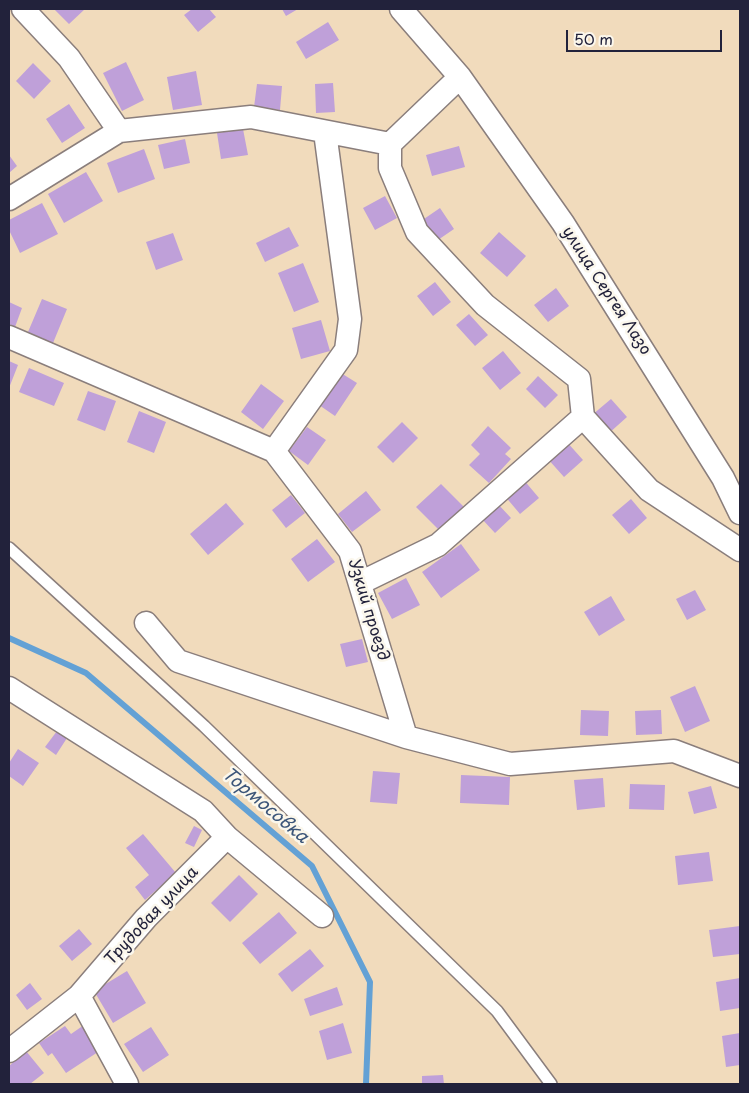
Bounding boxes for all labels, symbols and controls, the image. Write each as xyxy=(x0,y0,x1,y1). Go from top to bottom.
scale bar xyxy=(569,20,725,52)
text: 50 m xyxy=(574,27,613,50)
street label: улица Сергея Лазо xyxy=(557,223,655,359)
street label: Узкий проезд xyxy=(343,557,393,663)
water label: Тормосовка xyxy=(218,764,312,848)
street label: Трудовая улица xyxy=(101,863,203,969)

